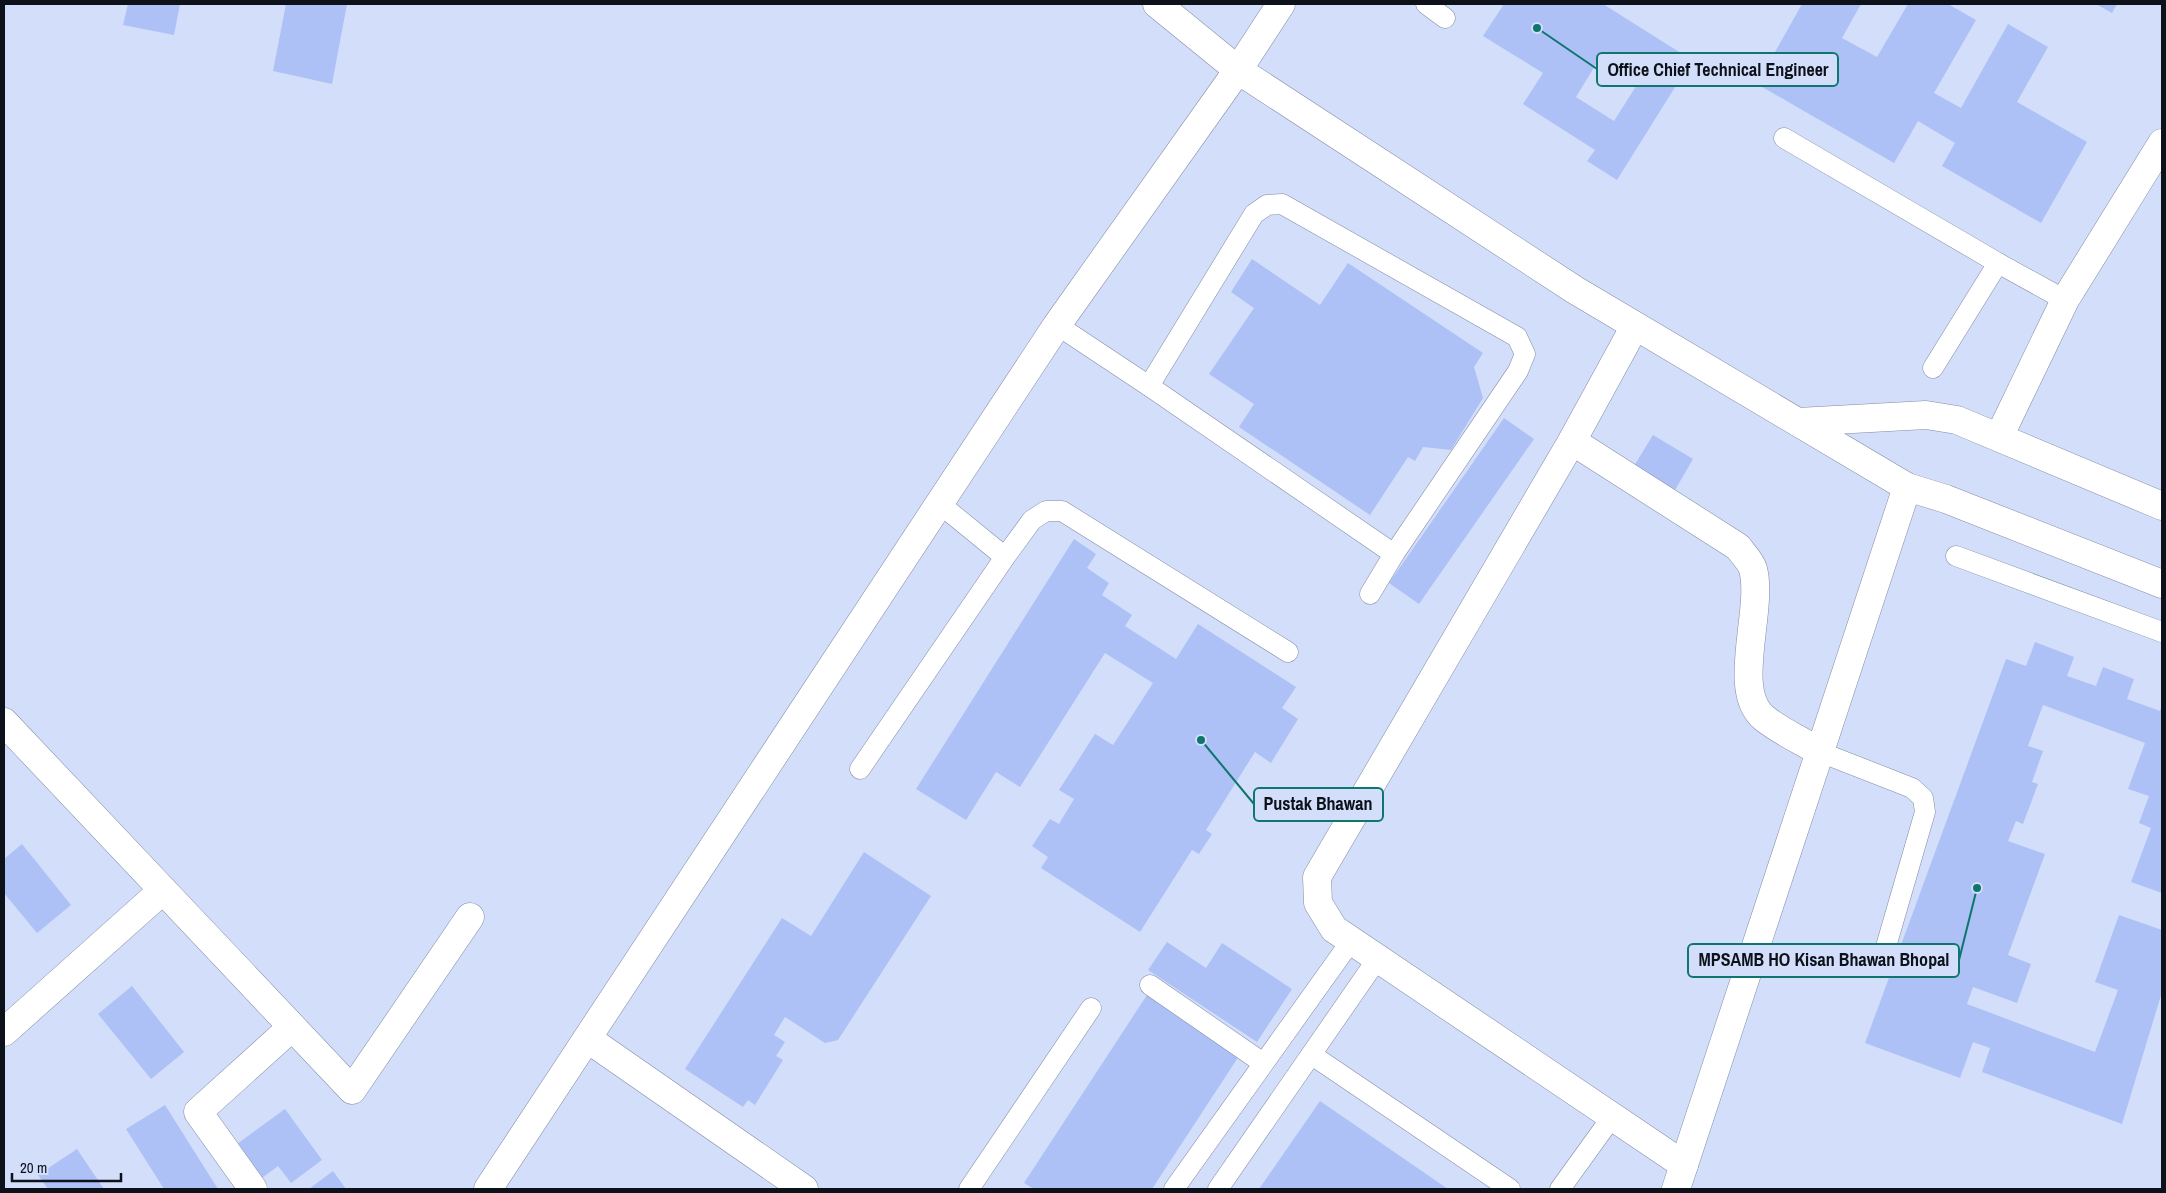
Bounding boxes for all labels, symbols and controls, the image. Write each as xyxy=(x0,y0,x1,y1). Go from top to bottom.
callout: Office Chief Technical Engineer xyxy=(1597,53,1838,86)
text: Office Chief Technical Engineer xyxy=(1607,57,1829,82)
callout: Pustak Bhawan xyxy=(1254,788,1383,821)
text: Pustak Bhawan xyxy=(1263,791,1373,816)
callout: MPSAMB HO Kisan Bhawan Bhopal xyxy=(1688,944,1959,977)
text: MPSAMB HO Kisan Bhawan Bhopal xyxy=(1699,947,1949,972)
scale bar xyxy=(12,1150,121,1182)
text: 20 m xyxy=(20,1157,47,1178)

